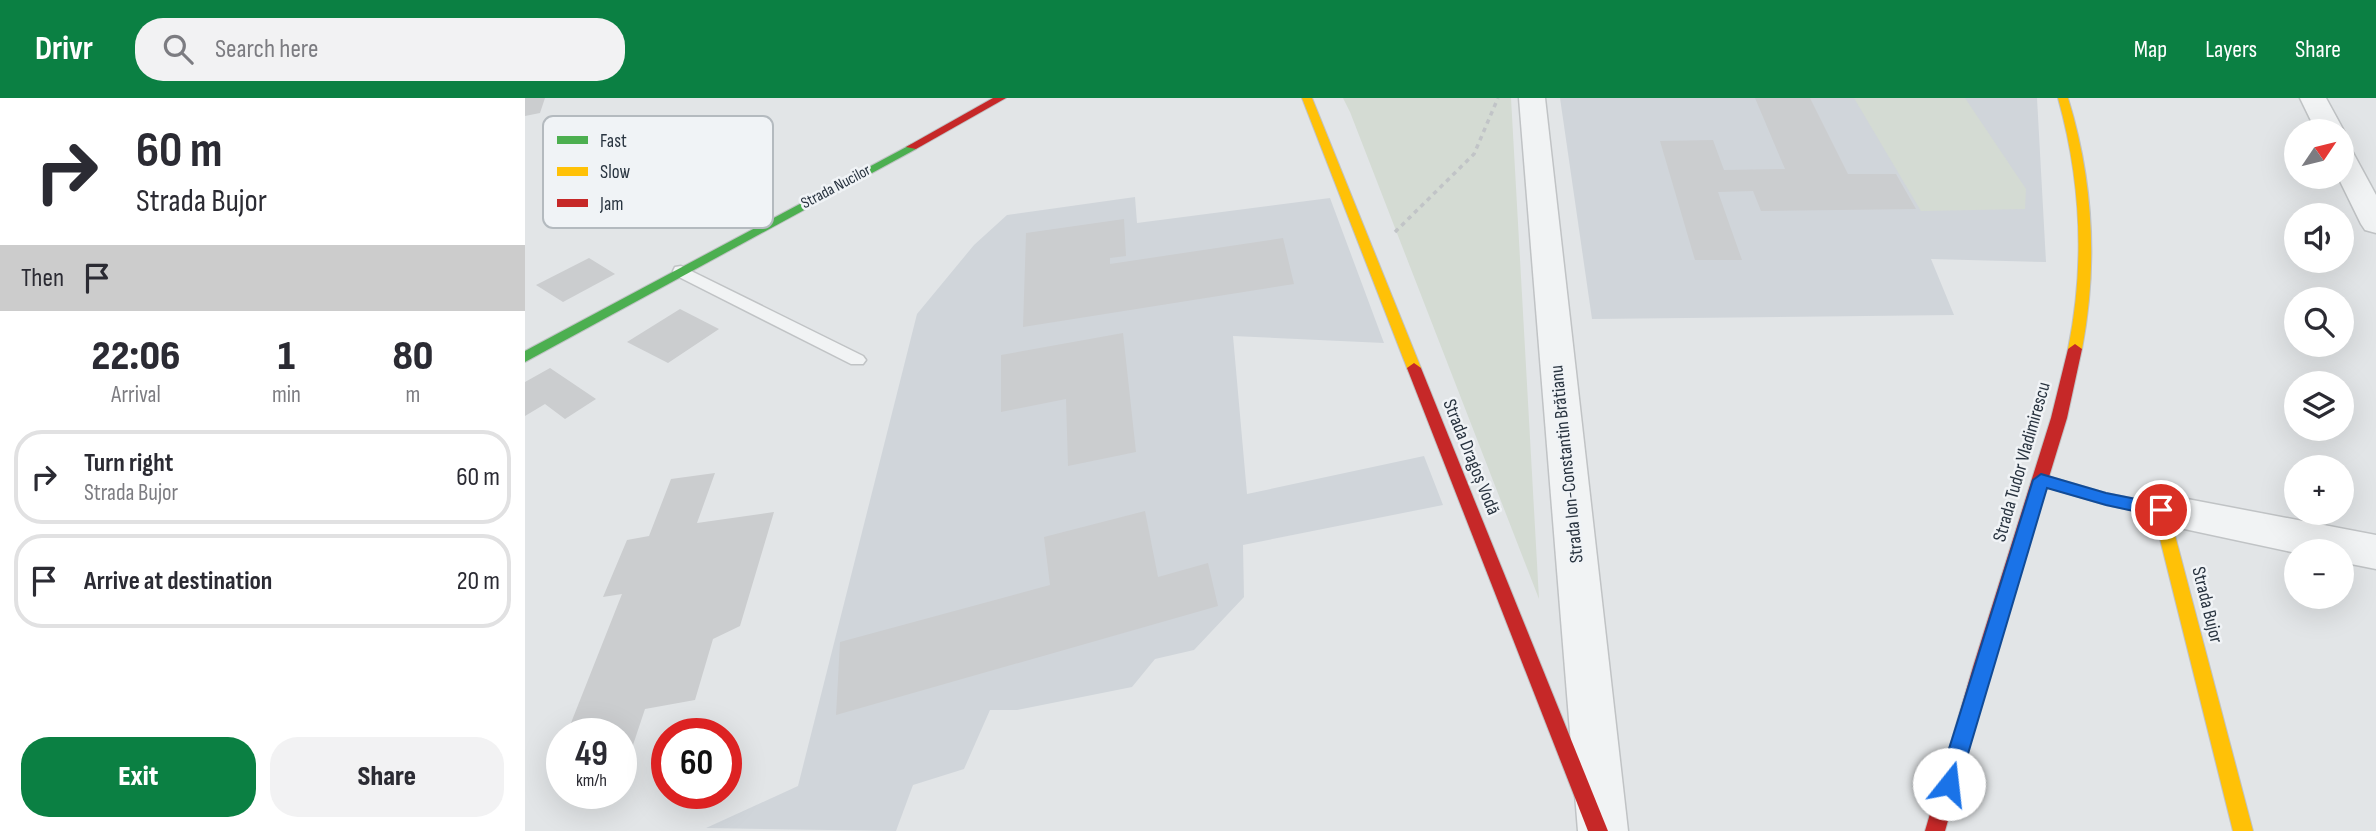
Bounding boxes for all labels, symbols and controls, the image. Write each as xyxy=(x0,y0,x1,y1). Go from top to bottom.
search box xyxy=(135,18,625,81)
text: Drivr xyxy=(35,29,93,69)
icon: search xyxy=(159,30,197,68)
text: Search here xyxy=(215,34,318,65)
text: Map xyxy=(2134,35,2167,64)
text: Layers xyxy=(2205,35,2257,64)
text: Share xyxy=(2295,35,2341,64)
legend xyxy=(543,116,773,228)
north arrow xyxy=(2284,119,2354,189)
map controls xyxy=(2284,119,2354,609)
text: 60 m xyxy=(136,122,223,181)
icon: right xyxy=(21,126,112,217)
text: Fast xyxy=(600,130,627,153)
text: Slow xyxy=(600,161,630,184)
street label: Strada Nucilor xyxy=(798,161,874,213)
text: Strada Bujor xyxy=(136,182,267,221)
text: Jam xyxy=(599,193,623,216)
button: sound xyxy=(2284,203,2354,273)
icon: arrive xyxy=(78,259,116,297)
text: Then xyxy=(21,263,64,294)
button: search xyxy=(2284,287,2354,357)
text: 22:06 xyxy=(92,331,180,382)
text: 1 xyxy=(278,331,295,382)
text: 80 xyxy=(392,331,433,382)
street label: Strada Ion-Constantin Brătianu xyxy=(1545,364,1589,564)
button: layers xyxy=(2284,371,2354,441)
street label: Strada Tudor Vladimirescu xyxy=(1988,380,2056,544)
text: Arrival xyxy=(111,381,161,409)
text: min xyxy=(272,381,301,409)
text: m xyxy=(406,381,420,409)
street label: Strada Dragoș Vodă xyxy=(1437,396,1505,518)
text: Turn right xyxy=(84,448,173,479)
button: + xyxy=(2284,455,2354,525)
icon: right xyxy=(25,458,63,496)
text: 60 m xyxy=(456,462,500,493)
text: Strada Bujor xyxy=(84,479,178,507)
pin xyxy=(2131,480,2191,540)
icon: arrive xyxy=(2142,491,2180,529)
button: − xyxy=(2284,539,2354,609)
icon: arrive xyxy=(25,562,63,600)
street label: Strada Bujor xyxy=(2186,564,2228,646)
text: Arrive at destination xyxy=(84,566,272,597)
text: 20 m xyxy=(457,566,500,597)
speed limit sign: 60 xyxy=(651,718,742,809)
text: 49 xyxy=(575,733,608,776)
button: Exit xyxy=(21,737,256,817)
button: Share xyxy=(270,737,504,817)
position arrow xyxy=(1912,747,1986,821)
text: km/h xyxy=(576,770,607,791)

